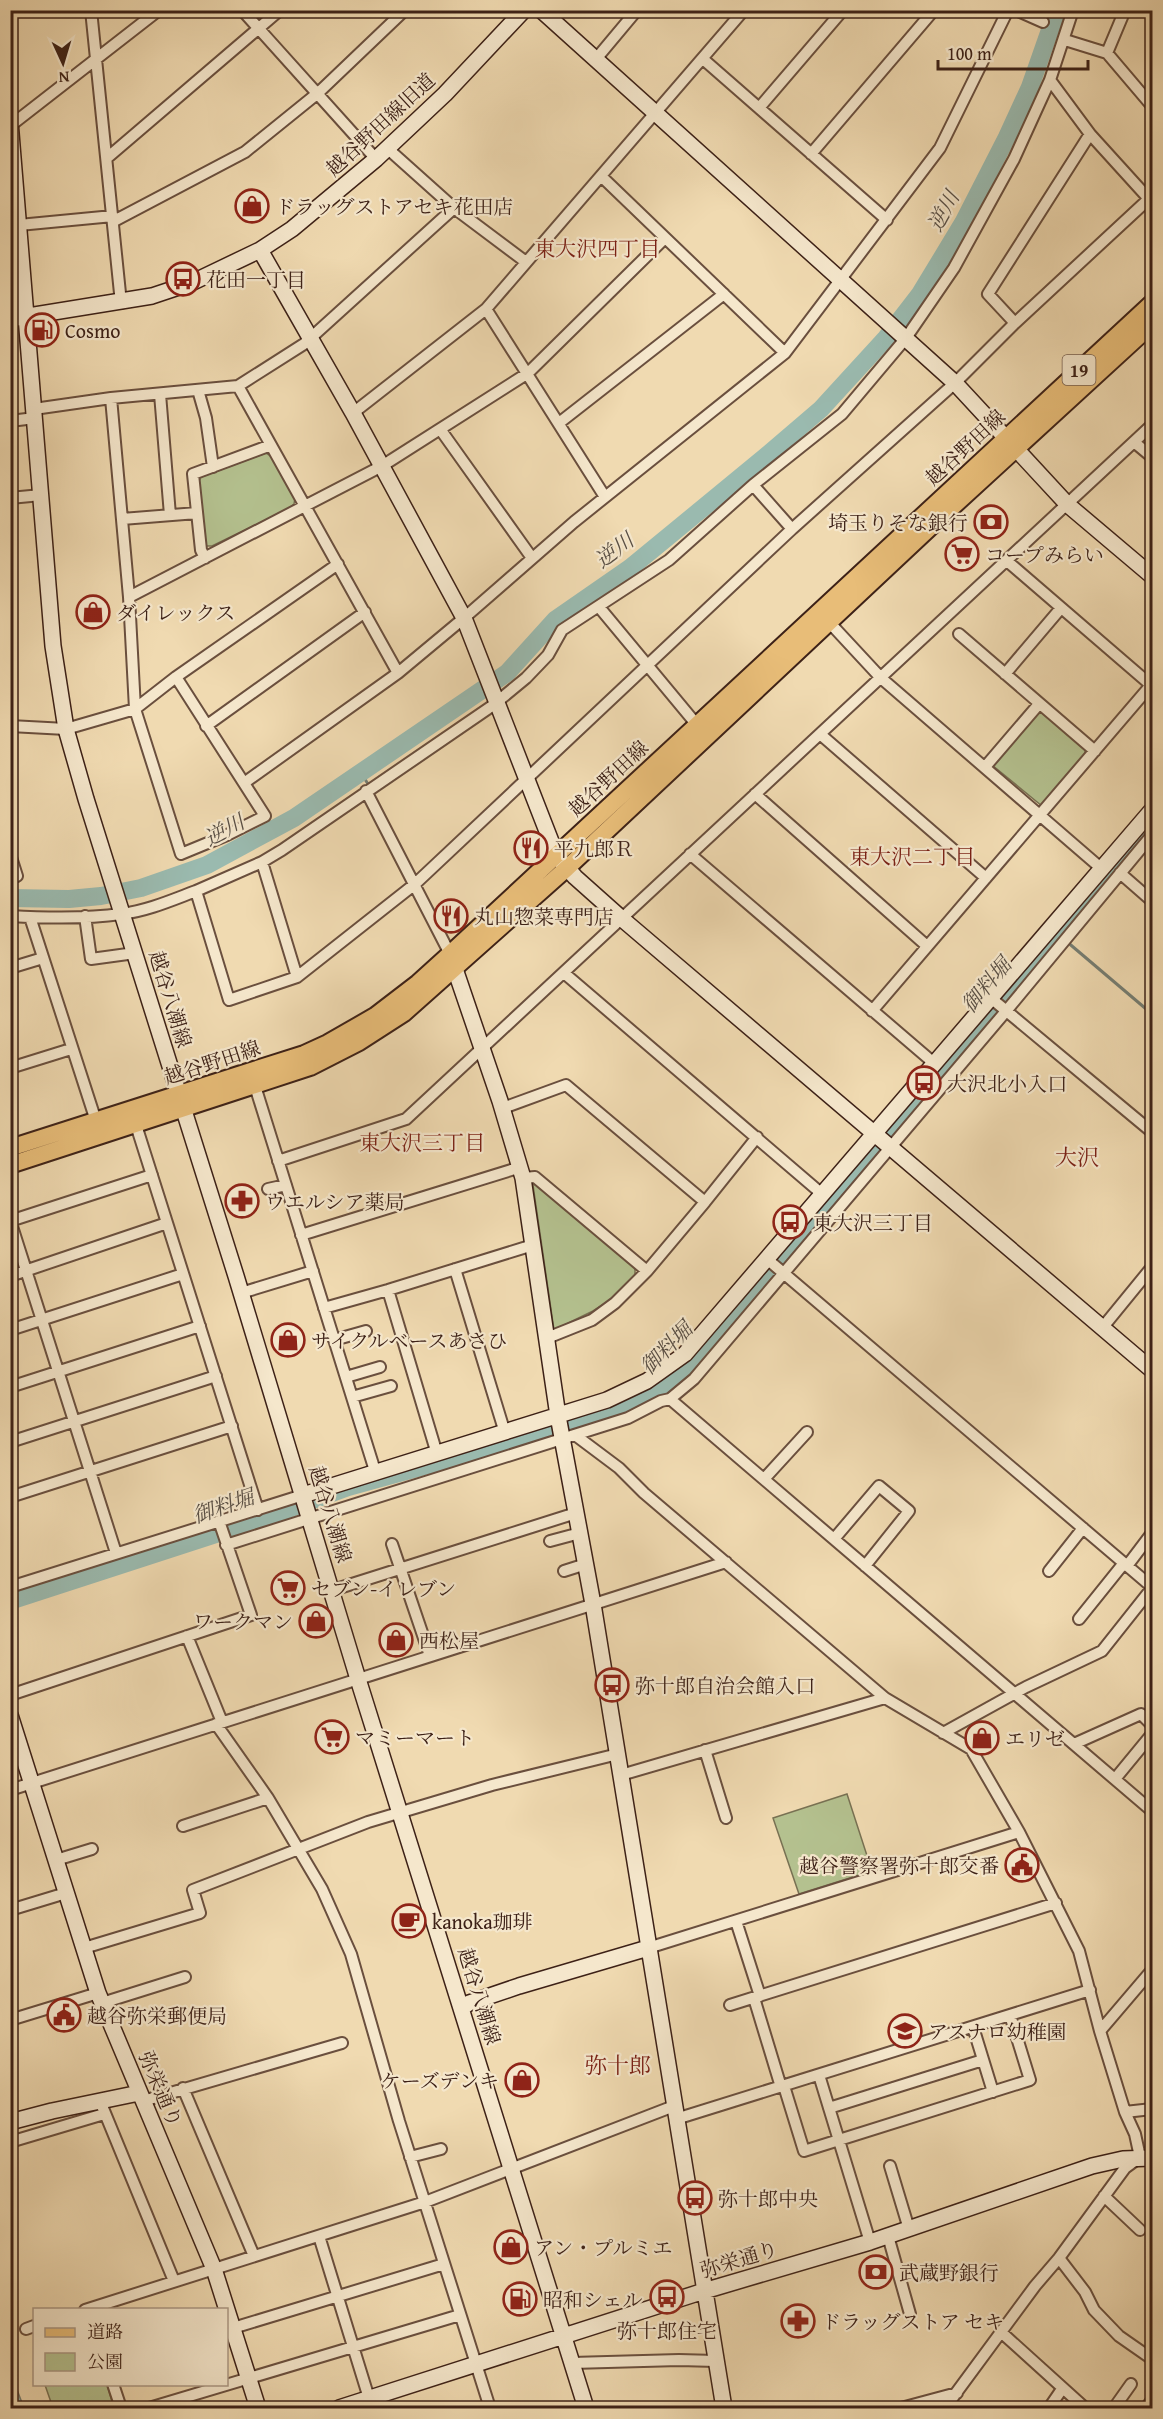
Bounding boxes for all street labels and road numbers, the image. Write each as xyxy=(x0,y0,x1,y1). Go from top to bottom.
street label: 越谷野田線旧道 xyxy=(319,66,441,182)
road number: 19 xyxy=(1062,355,1096,385)
street label: 越谷野田線 xyxy=(919,402,1011,492)
street label: 越谷野田線 xyxy=(562,733,654,823)
street label: 越谷八潮線 xyxy=(143,947,199,1051)
street label: 越谷野田線 xyxy=(160,1033,264,1091)
street label: 越谷八潮線 xyxy=(303,1462,359,1566)
street label: 越谷八潮線 xyxy=(452,1944,508,2048)
street label: 弥栄通り xyxy=(132,2047,190,2131)
street label: 弥栄通り xyxy=(697,2233,781,2285)

